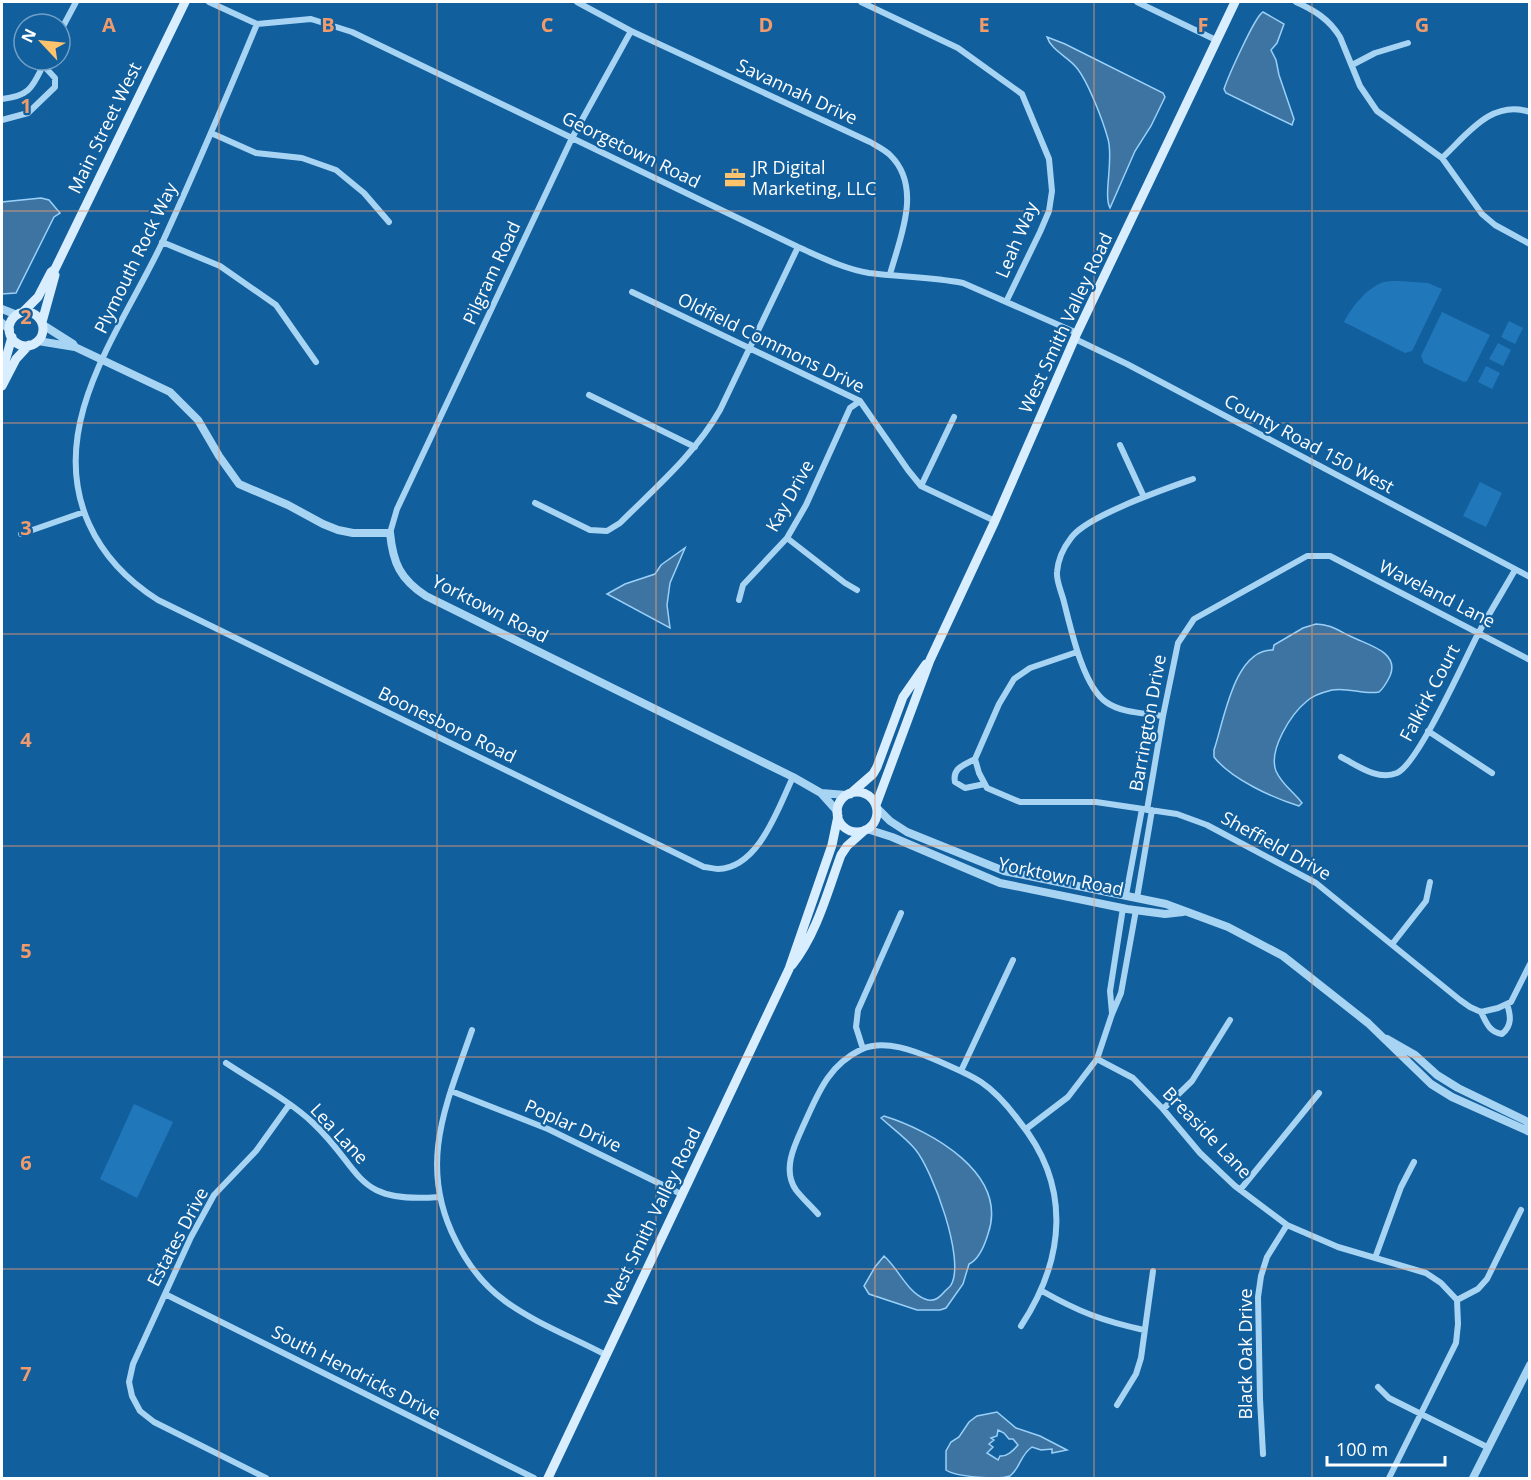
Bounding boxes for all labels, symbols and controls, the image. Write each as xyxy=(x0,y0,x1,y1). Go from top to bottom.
text: A xyxy=(102,11,116,38)
text: B xyxy=(321,11,335,38)
text: C xyxy=(541,11,554,38)
text: D xyxy=(759,11,773,38)
text: E xyxy=(978,11,990,38)
text: F xyxy=(1198,11,1208,38)
text: G xyxy=(1415,11,1429,38)
north arrow xyxy=(12,12,72,72)
text: N xyxy=(16,25,41,46)
street label: Savannah Drive xyxy=(733,53,862,130)
street label: Main Street West xyxy=(62,58,146,197)
text: 1 xyxy=(20,92,32,119)
street label: Georgetown Road xyxy=(558,105,705,193)
place label: JR Digital Marketing, LLC xyxy=(750,155,876,200)
office icon: JR Digital Marketing, LLC xyxy=(723,166,747,190)
street label: Plymouth Rock Way xyxy=(88,177,183,337)
street label: Leah Way xyxy=(989,197,1043,282)
street label: Pilgram Road xyxy=(457,217,525,328)
street label: West Smith Valley Road xyxy=(1013,229,1117,417)
street label: Oldfield Commons Drive xyxy=(674,286,869,398)
text: 2 xyxy=(20,303,32,330)
street label: County Road 150 West xyxy=(1220,388,1399,498)
street label: Kay Drive xyxy=(760,455,819,536)
text: 3 xyxy=(20,514,32,541)
street label: Waveland Lane xyxy=(1375,553,1500,633)
street label: Yorktown Road xyxy=(428,568,553,648)
street label: Falkirk Court xyxy=(1394,640,1465,745)
street label: Barrington Drive xyxy=(1123,652,1171,793)
street label: Boonesboro Road xyxy=(374,680,520,768)
text: 4 xyxy=(20,726,32,753)
street label: Sheffield Drive xyxy=(1217,805,1336,885)
street label: Yorktown Road xyxy=(996,851,1126,901)
text: 5 xyxy=(20,937,32,964)
street label: Breaside Lane xyxy=(1158,1081,1258,1183)
street label: Poplar Drive xyxy=(521,1093,625,1157)
street label: Lea Lane xyxy=(305,1098,374,1169)
street label: West Smith Valley Road xyxy=(598,1123,706,1310)
text: 6 xyxy=(20,1149,32,1176)
street label: Estates Drive xyxy=(141,1183,213,1290)
street label: Black Oak Drive xyxy=(1233,1288,1257,1420)
street label: South Hendricks Drive xyxy=(268,1319,445,1425)
text: 7 xyxy=(20,1360,32,1387)
scale bar xyxy=(1327,1429,1446,1467)
text: 100 m xyxy=(1336,1437,1388,1461)

